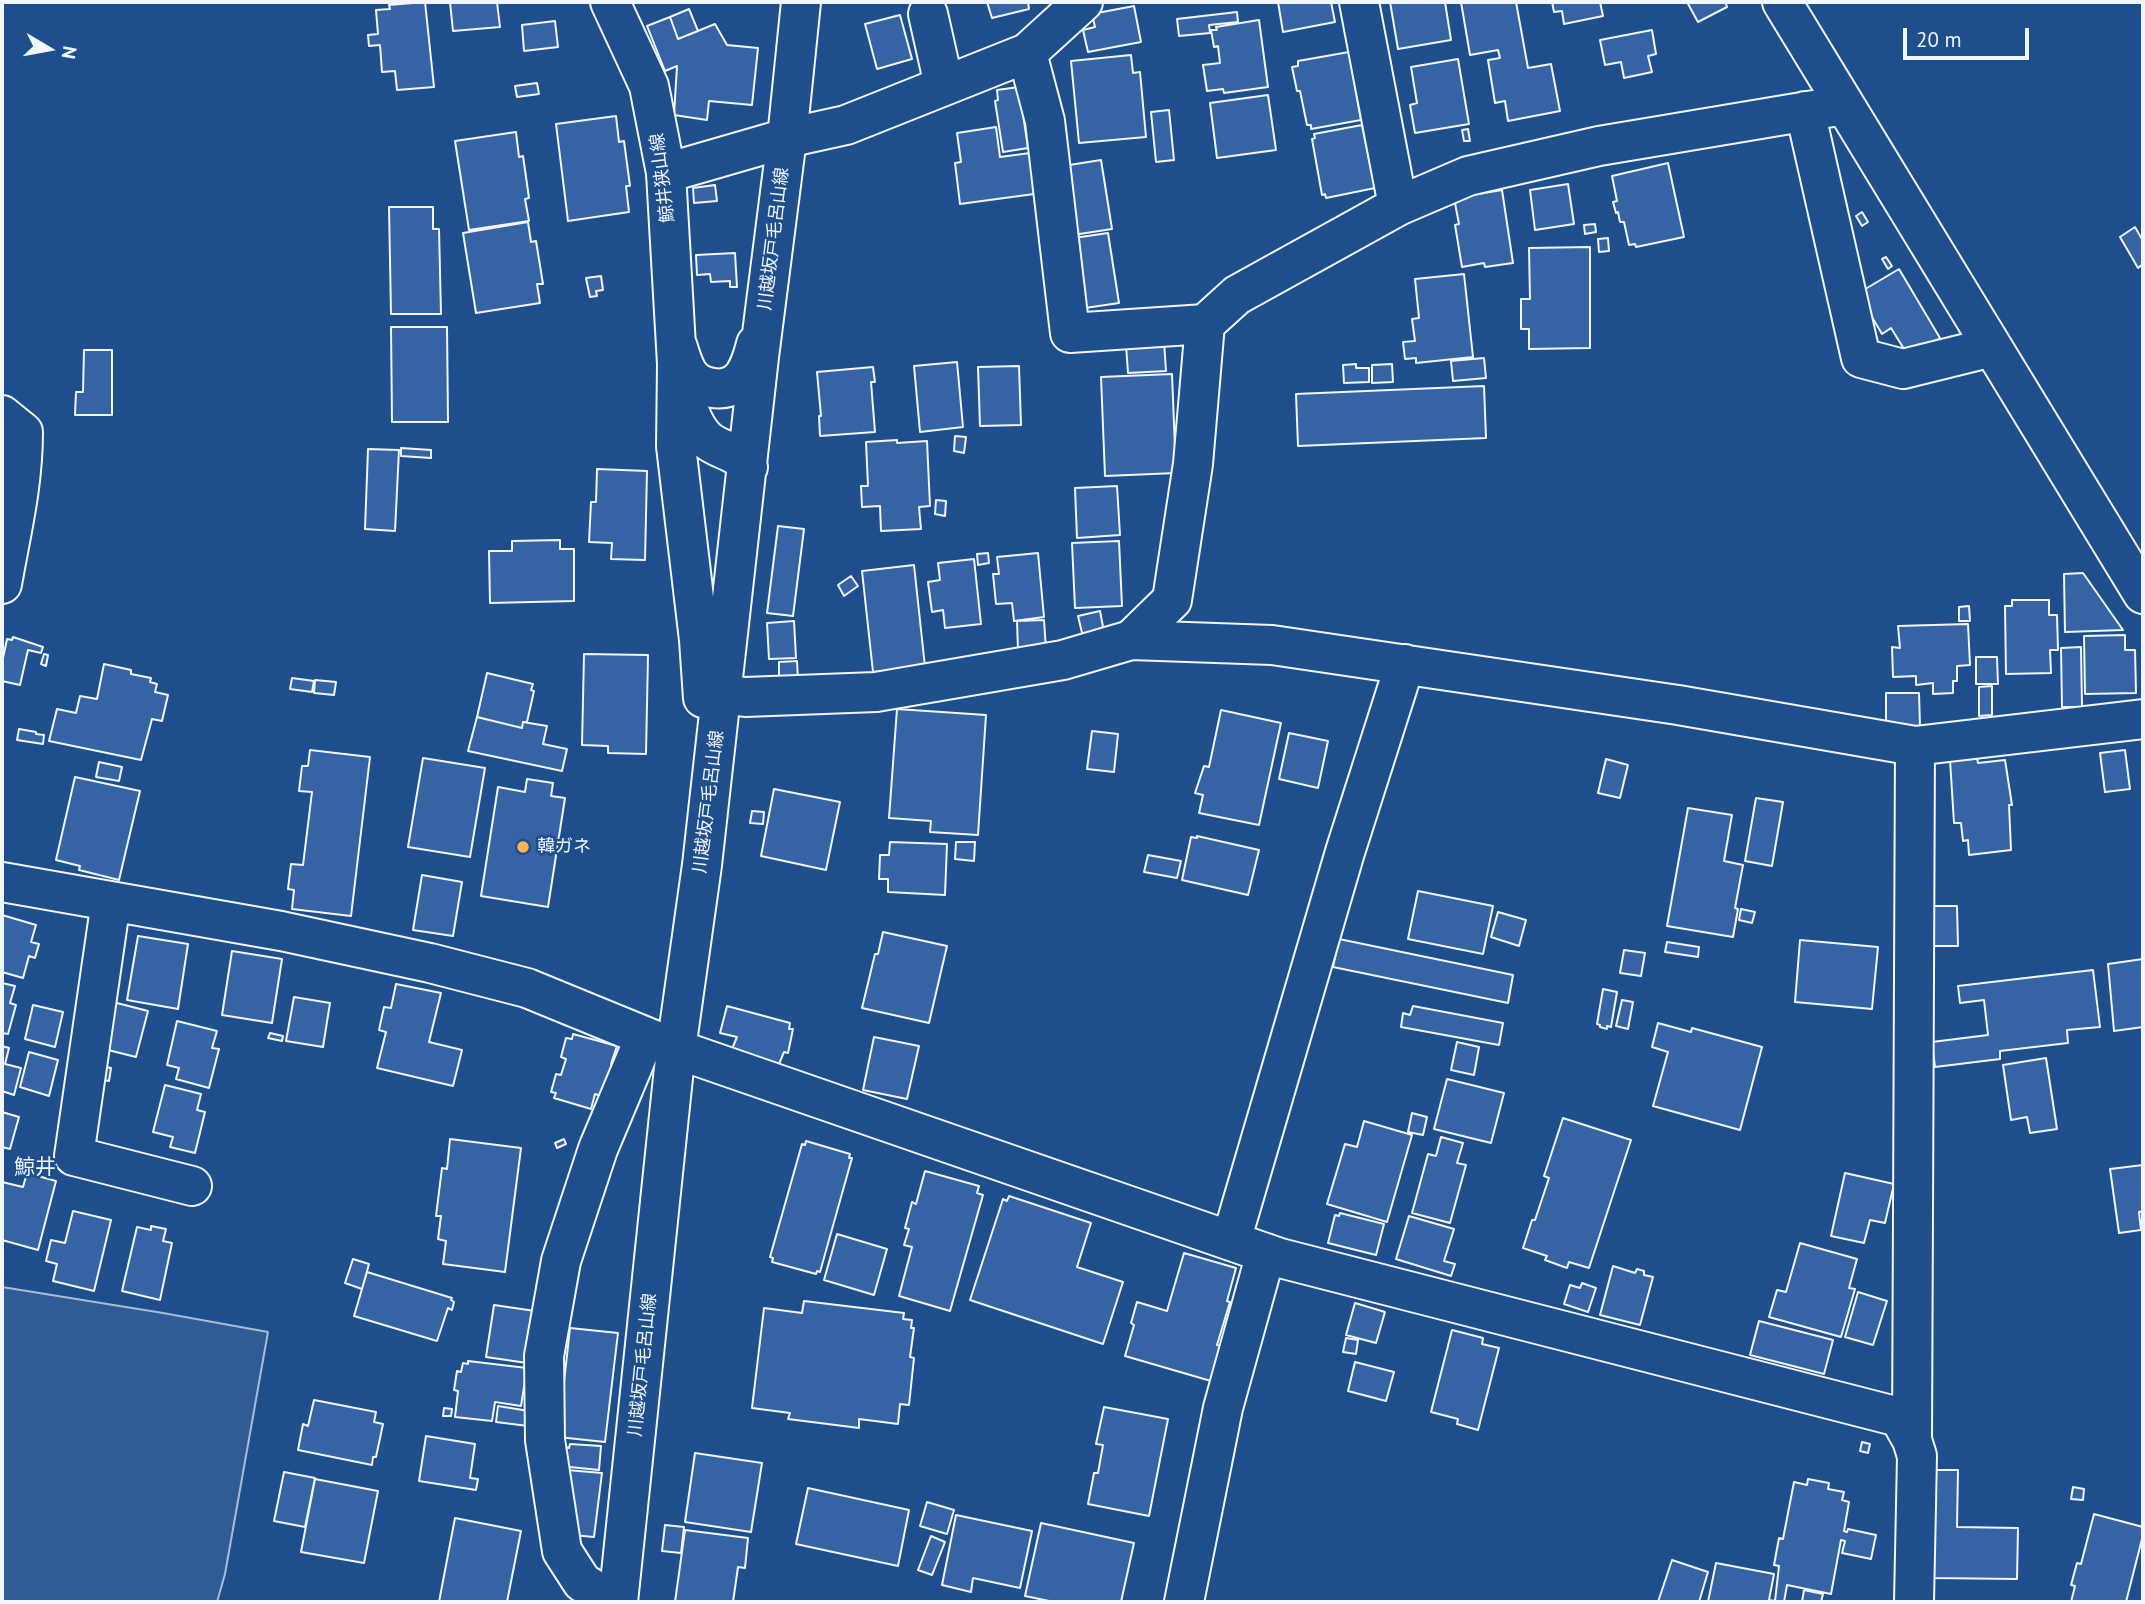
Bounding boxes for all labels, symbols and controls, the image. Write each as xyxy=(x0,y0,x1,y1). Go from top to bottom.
north arrow xyxy=(14,14,84,84)
scale bar xyxy=(1907,14,2033,58)
text: 20 m xyxy=(1916,26,1962,53)
text: N xyxy=(57,44,83,61)
street label: 鯨井狭山線 xyxy=(647,132,679,224)
street label: 川越坂戸毛呂山線 xyxy=(755,166,793,312)
street label: 川越坂戸毛呂山線 xyxy=(690,729,728,875)
place label: 韓ガネ xyxy=(537,836,591,858)
marker: 韓ガネ xyxy=(515,839,531,855)
district label: 鯨井 xyxy=(14,1155,56,1181)
street label: 川越坂戸毛呂山線 xyxy=(625,1292,661,1438)

